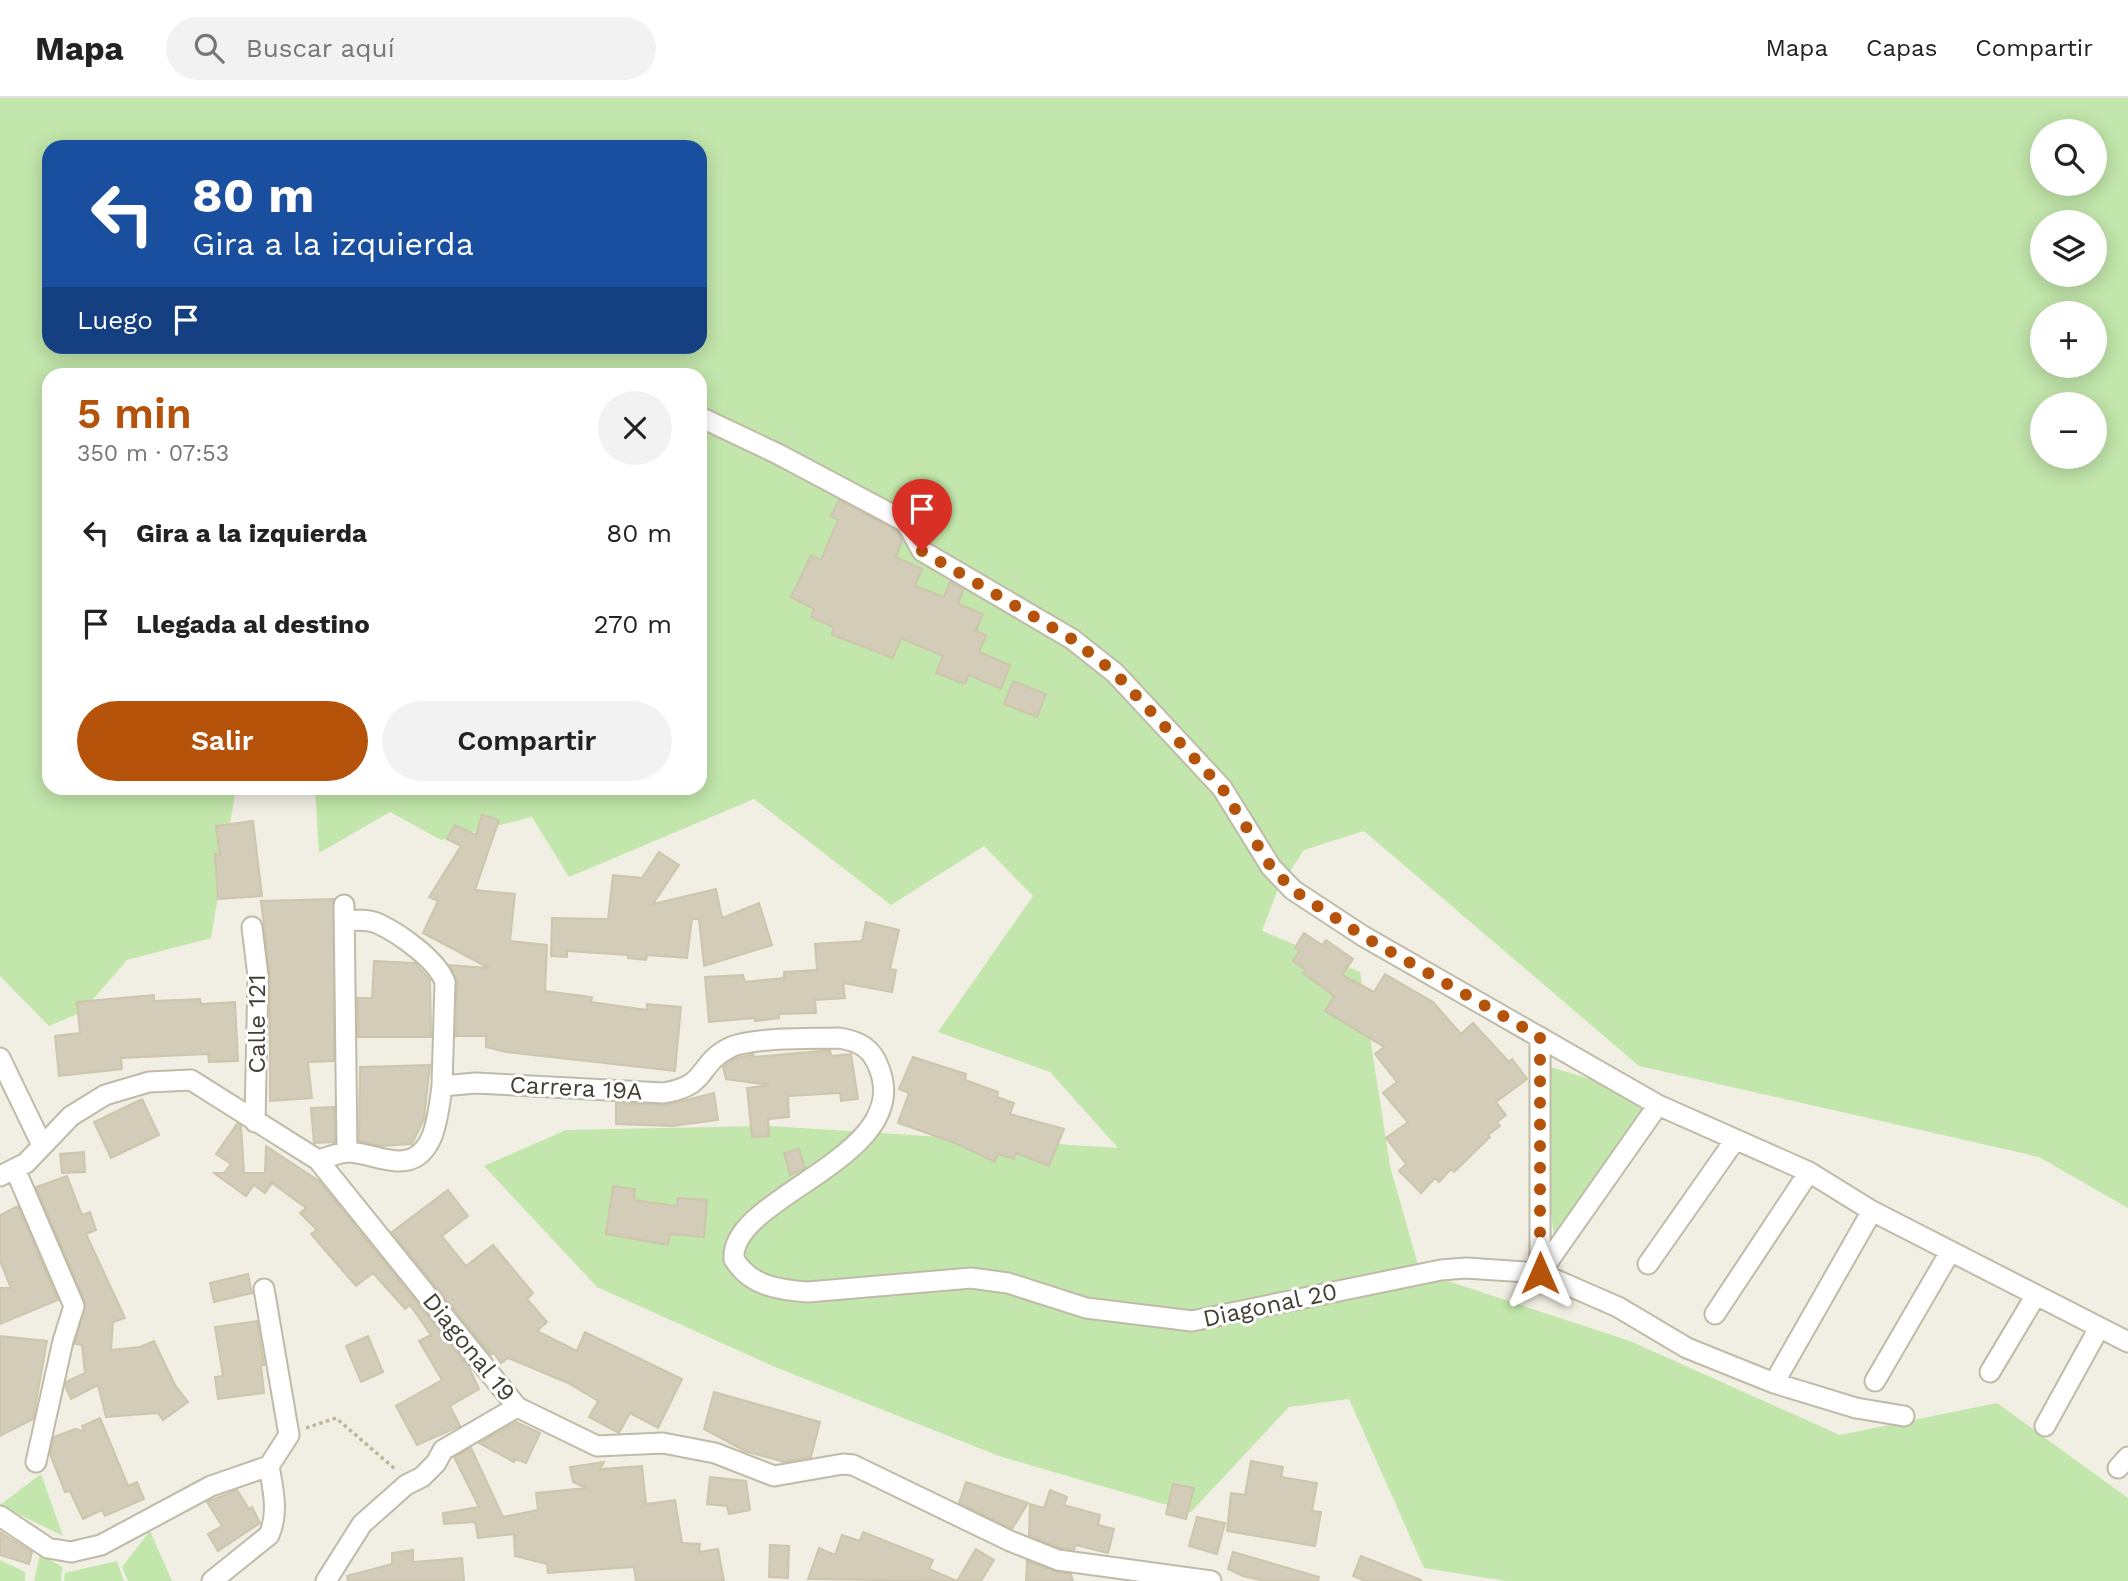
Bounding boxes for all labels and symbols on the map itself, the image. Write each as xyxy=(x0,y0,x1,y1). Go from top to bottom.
pin xyxy=(892,479,952,551)
street label: Calle 121 xyxy=(243,975,271,1074)
street label: Carrera 19A xyxy=(509,1071,643,1105)
position arrow xyxy=(1503,1236,1577,1310)
street label: Diagonal 20 xyxy=(1200,1277,1340,1333)
street label: Diagonal 19 xyxy=(417,1287,521,1407)

